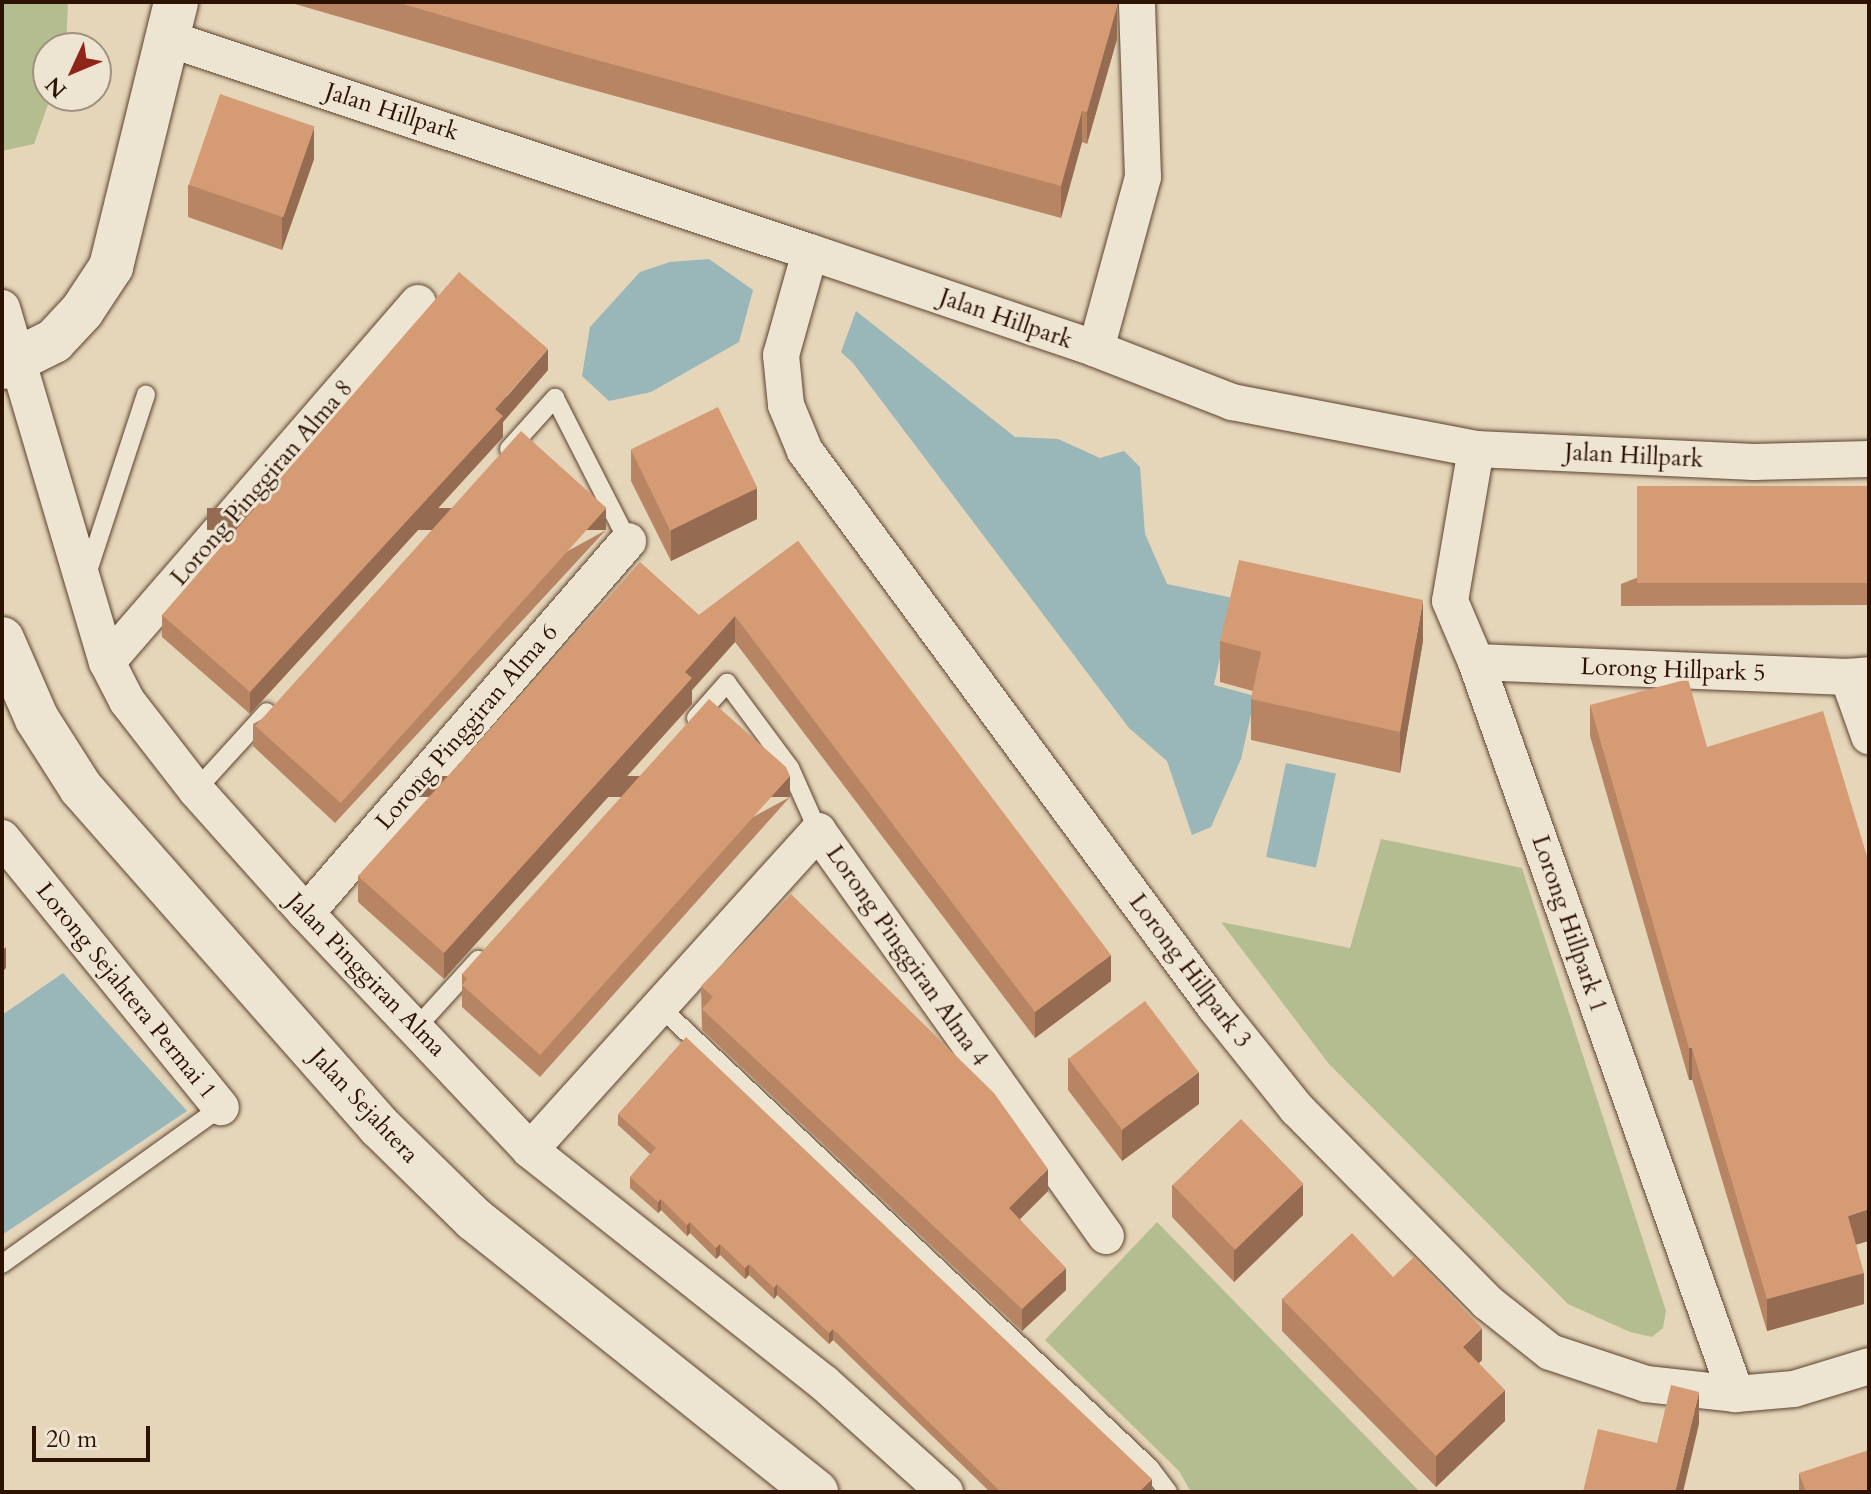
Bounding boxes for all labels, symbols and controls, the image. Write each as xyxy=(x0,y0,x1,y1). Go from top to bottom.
north arrow xyxy=(32,32,112,112)
text: N xyxy=(39,70,74,105)
street label: Jalan Hillpark xyxy=(322,77,462,147)
street label: Jalan Hillpark xyxy=(936,283,1076,355)
street label: Lorong Pinggiran Alma 8 xyxy=(165,374,359,592)
street label: Jalan Hillpark xyxy=(1564,438,1704,474)
street label: Lorong Pinggiran Alma 6 xyxy=(370,618,564,836)
street label: Lorong Hillpark 5 xyxy=(1580,652,1766,688)
street label: Lorong Hillpark 1 xyxy=(1525,832,1613,1016)
street label: Lorong Pinggiran Alma 4 xyxy=(820,840,994,1072)
street label: Lorong Sejahtera Permai 1 xyxy=(30,877,222,1105)
street label: Jalan Pinggiran Alma xyxy=(280,887,452,1063)
street label: Lorong Hillpark 3 xyxy=(1123,888,1257,1054)
street label: Jalan Sejahtera xyxy=(304,1043,424,1169)
scale bar xyxy=(36,1410,154,1460)
text: 20 m xyxy=(46,1423,97,1456)

